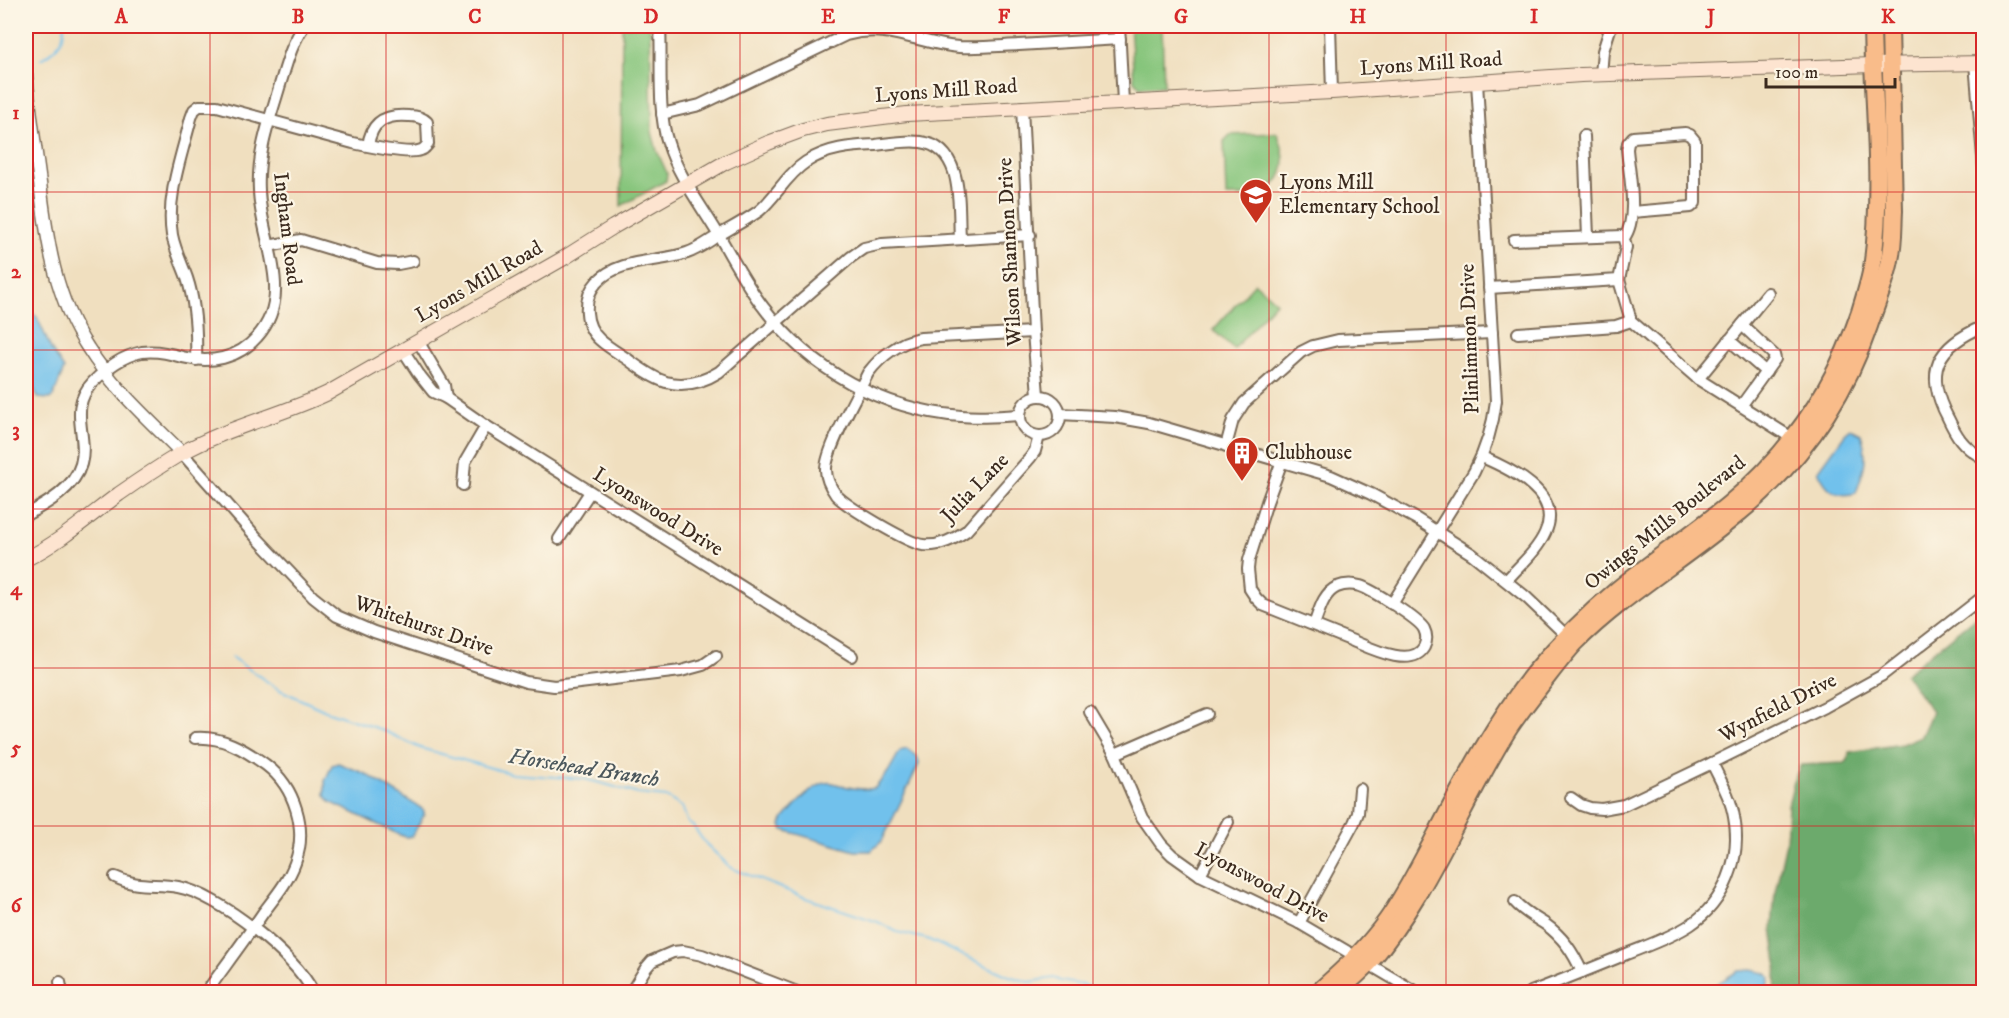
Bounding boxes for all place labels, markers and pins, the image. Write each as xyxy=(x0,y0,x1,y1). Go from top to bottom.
place label: Lyons Mill Elementary School xyxy=(1279,170,1440,220)
school or university icon: Lyons Mill Elementary School xyxy=(1238,177,1274,224)
building icon: Clubhouse xyxy=(1224,435,1260,482)
place label: Clubhouse xyxy=(1265,440,1352,466)

